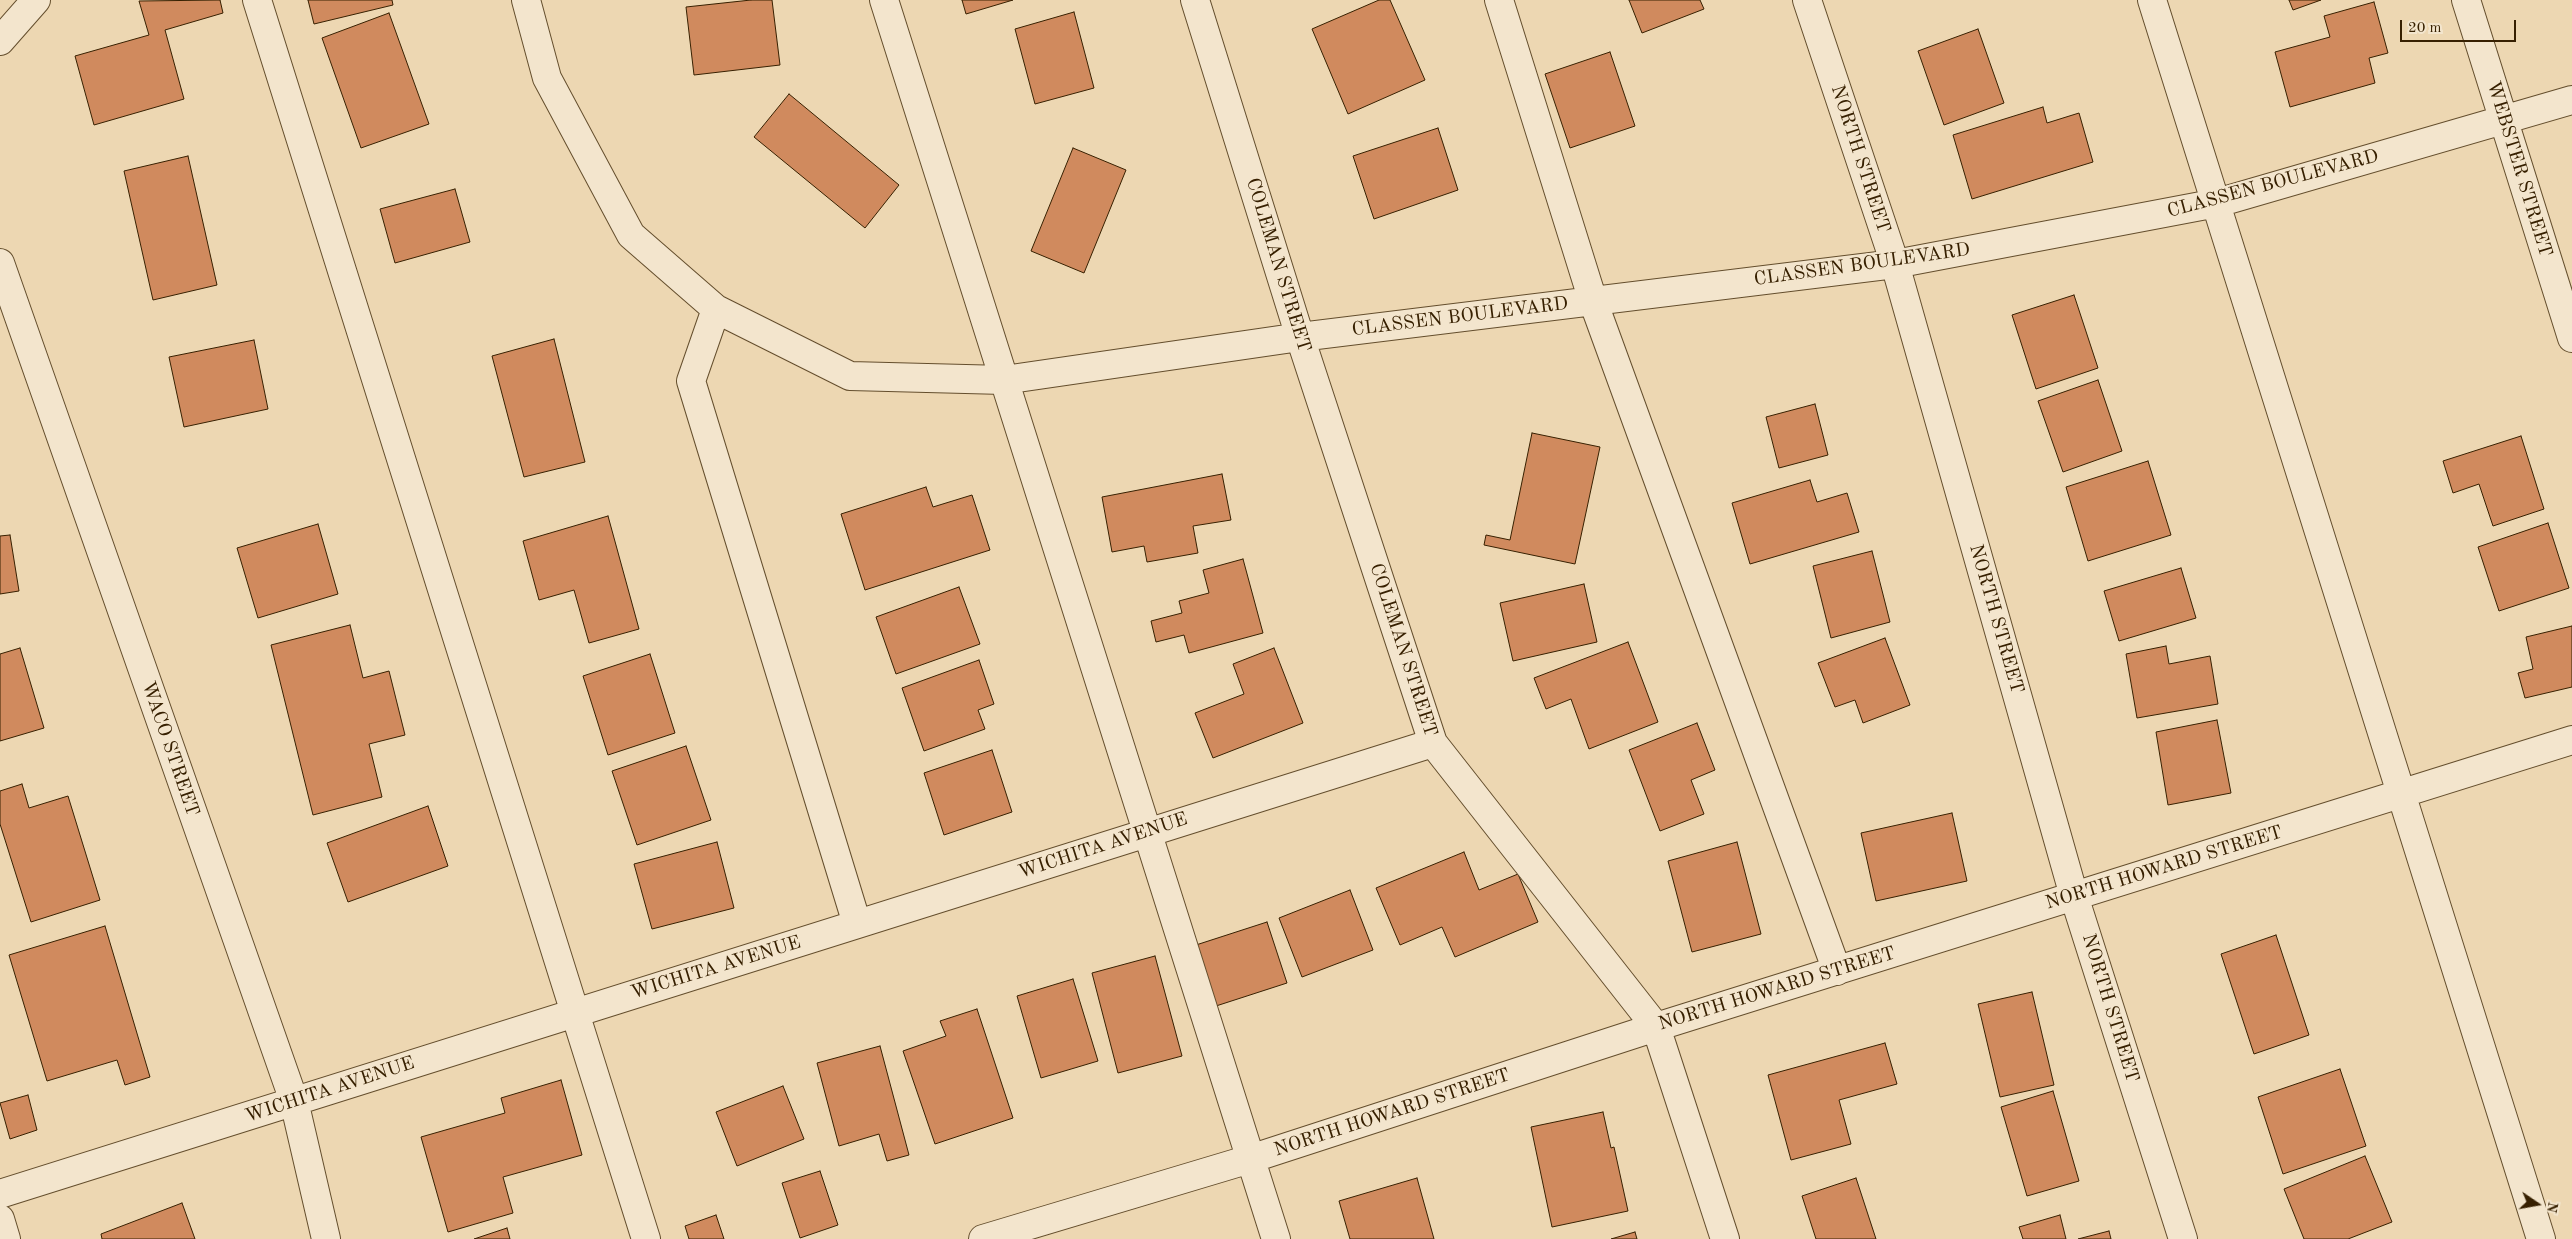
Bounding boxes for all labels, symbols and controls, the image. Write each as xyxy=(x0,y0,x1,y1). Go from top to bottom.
scale bar xyxy=(2402,10,2518,42)
text: 20 m xyxy=(2408,21,2442,36)
street label: WEBSTER STREET xyxy=(2481,78,2557,260)
street label: NORTH STREET xyxy=(1825,82,1895,236)
street label: CLASSEN BOULEVARD xyxy=(2165,145,2381,223)
street label: COLEMAN STREET xyxy=(1241,175,1315,355)
street label: CLASSEN BOULEVARD xyxy=(1752,239,1972,291)
street label: CLASSEN BOULEVARD xyxy=(1350,292,1570,342)
street label: NORTH STREET xyxy=(1964,542,2028,696)
street label: COLEMAN STREET xyxy=(1364,560,1442,740)
street label: WACO STREET xyxy=(136,679,204,819)
street label: WICHITA AVENUE xyxy=(1016,808,1190,884)
street label: NORTH HOWARD STREET xyxy=(2043,821,2285,915)
street label: WICHITA AVENUE xyxy=(628,931,804,1005)
street label: NORTH STREET xyxy=(2077,931,2143,1085)
street label: NORTH HOWARD STREET xyxy=(1656,942,1898,1036)
street label: WICHITA AVENUE xyxy=(243,1052,417,1128)
street label: NORTH HOWARD STREET xyxy=(1271,1064,1513,1162)
north arrow xyxy=(2512,1179,2562,1229)
text: N xyxy=(2544,1200,2560,1214)

